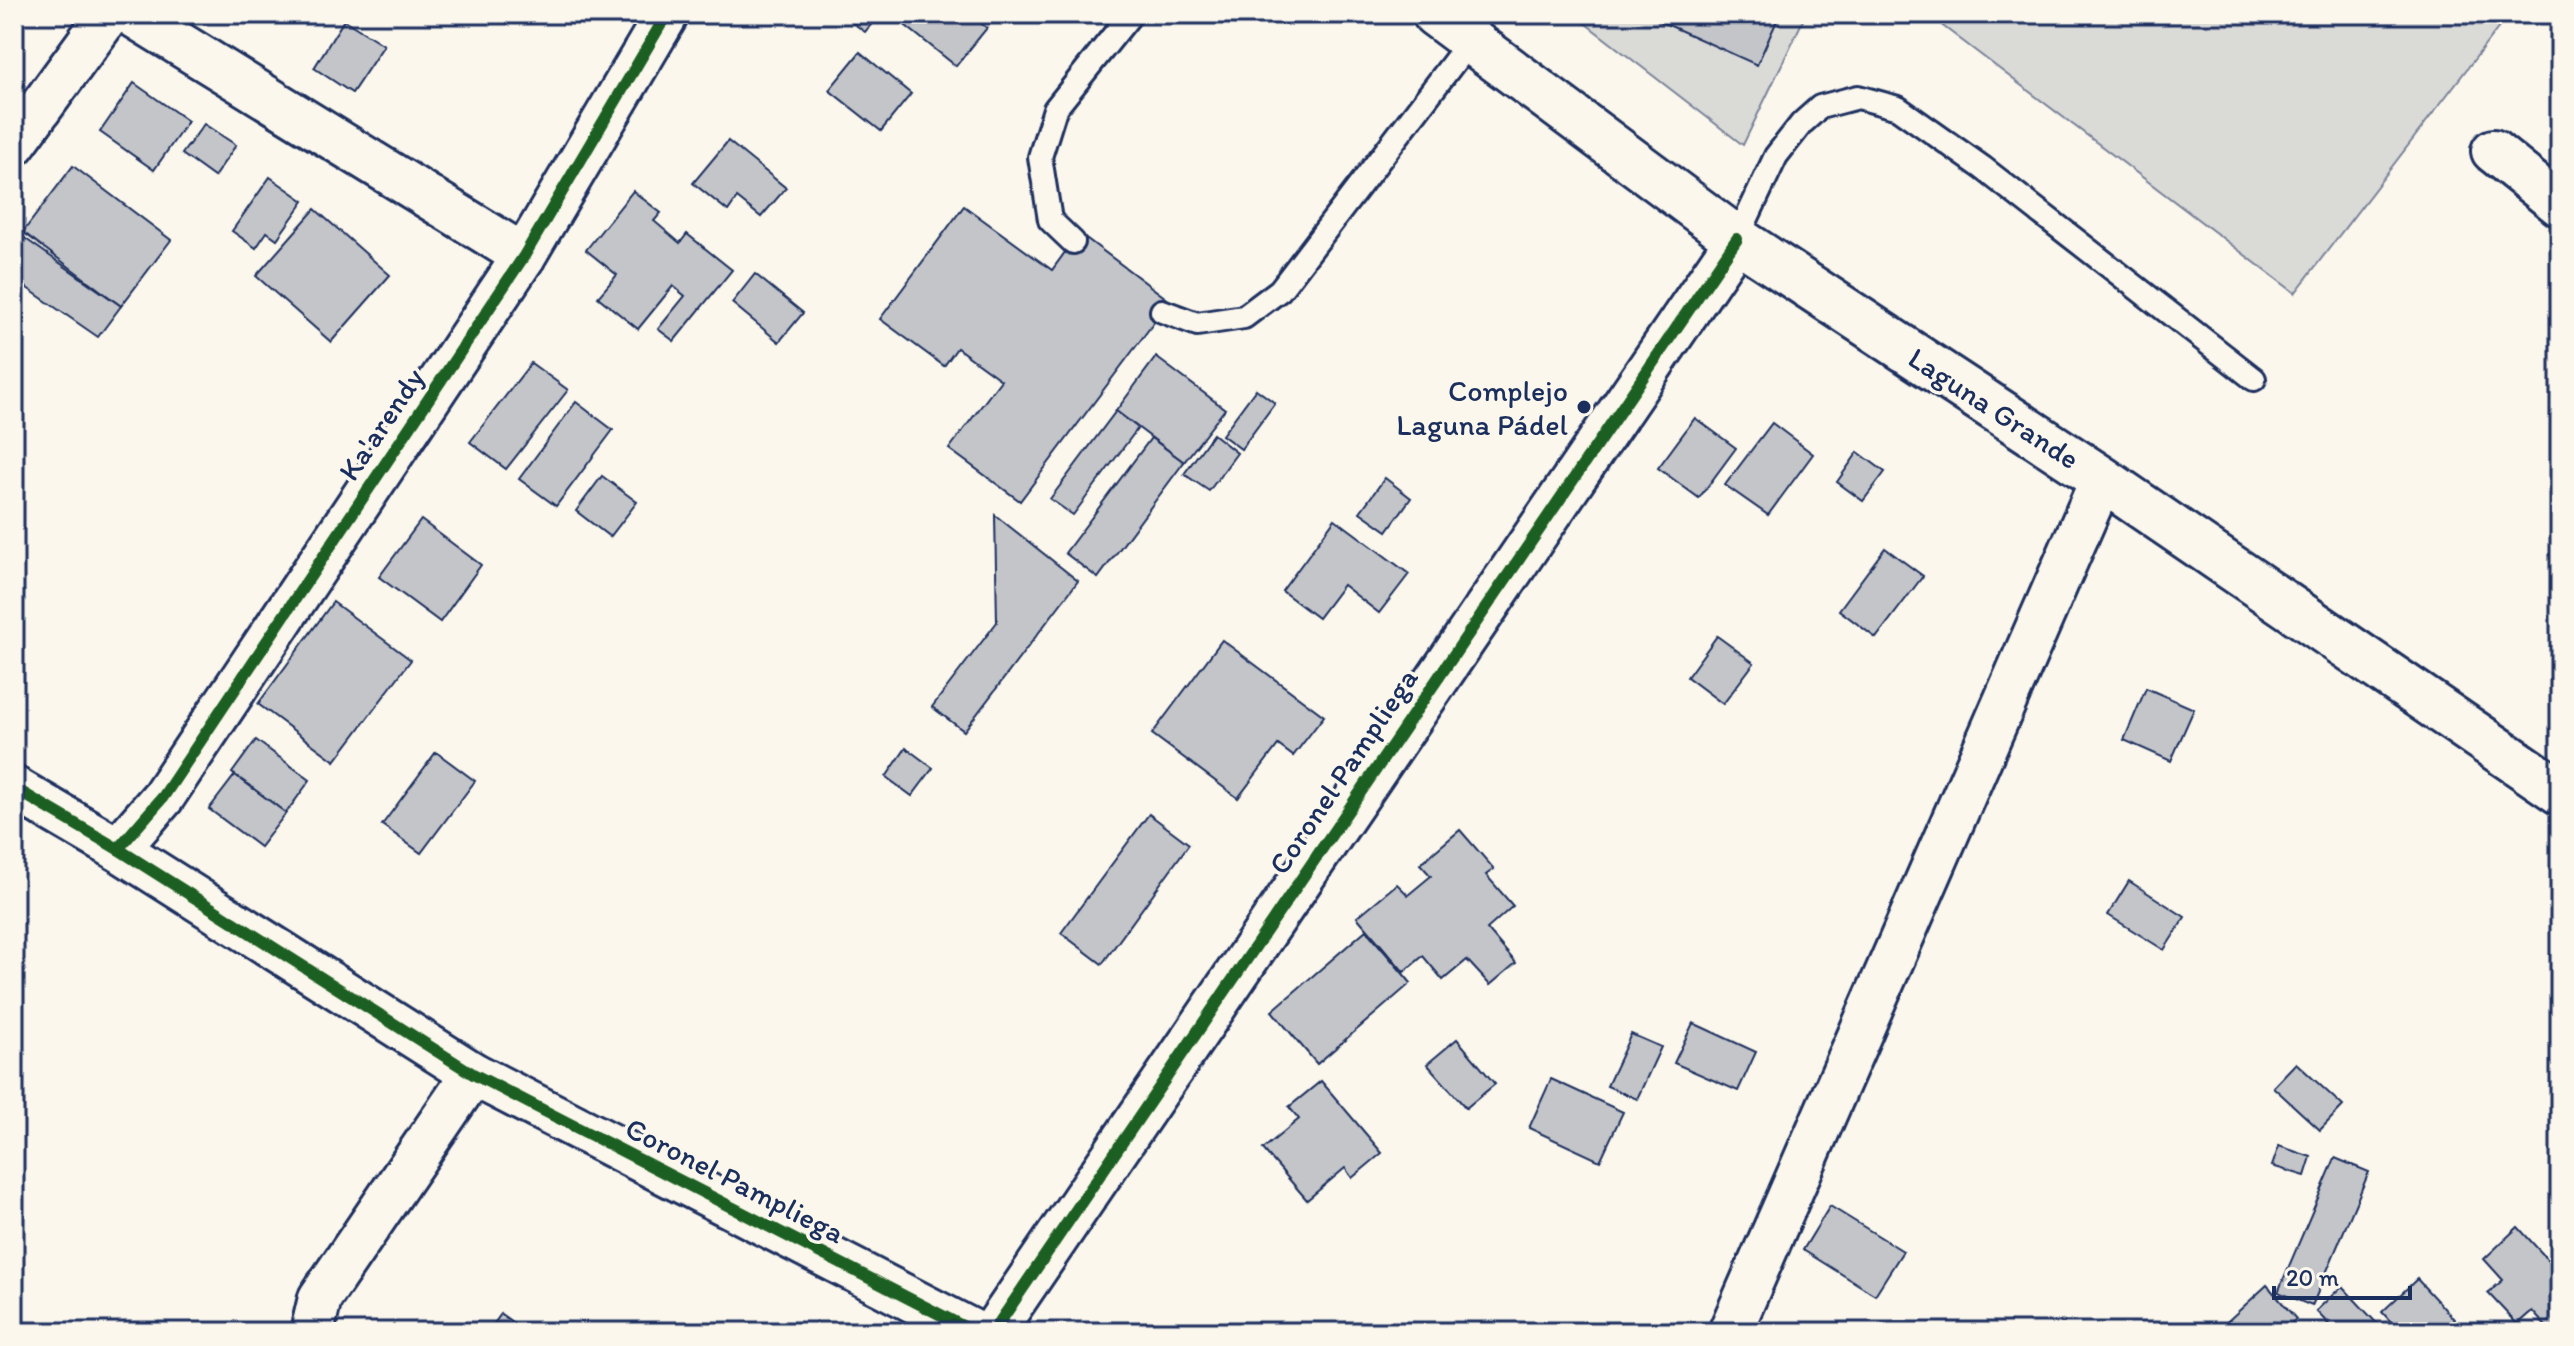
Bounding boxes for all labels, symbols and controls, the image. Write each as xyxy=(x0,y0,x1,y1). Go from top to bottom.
street label: Laguna Grande xyxy=(1902,339,2086,477)
street label: Ka'arendy xyxy=(330,361,432,487)
place label: Complejo Laguna Pádel xyxy=(1396,372,1569,443)
marker: Complejo Laguna Pádel xyxy=(1575,398,1593,416)
street label: Coronel Pampliega xyxy=(1260,660,1426,881)
street label: Coronel Pampliega xyxy=(619,1109,851,1251)
scale bar xyxy=(2274,1250,2410,1300)
text: 20 m xyxy=(2286,1263,2339,1292)

